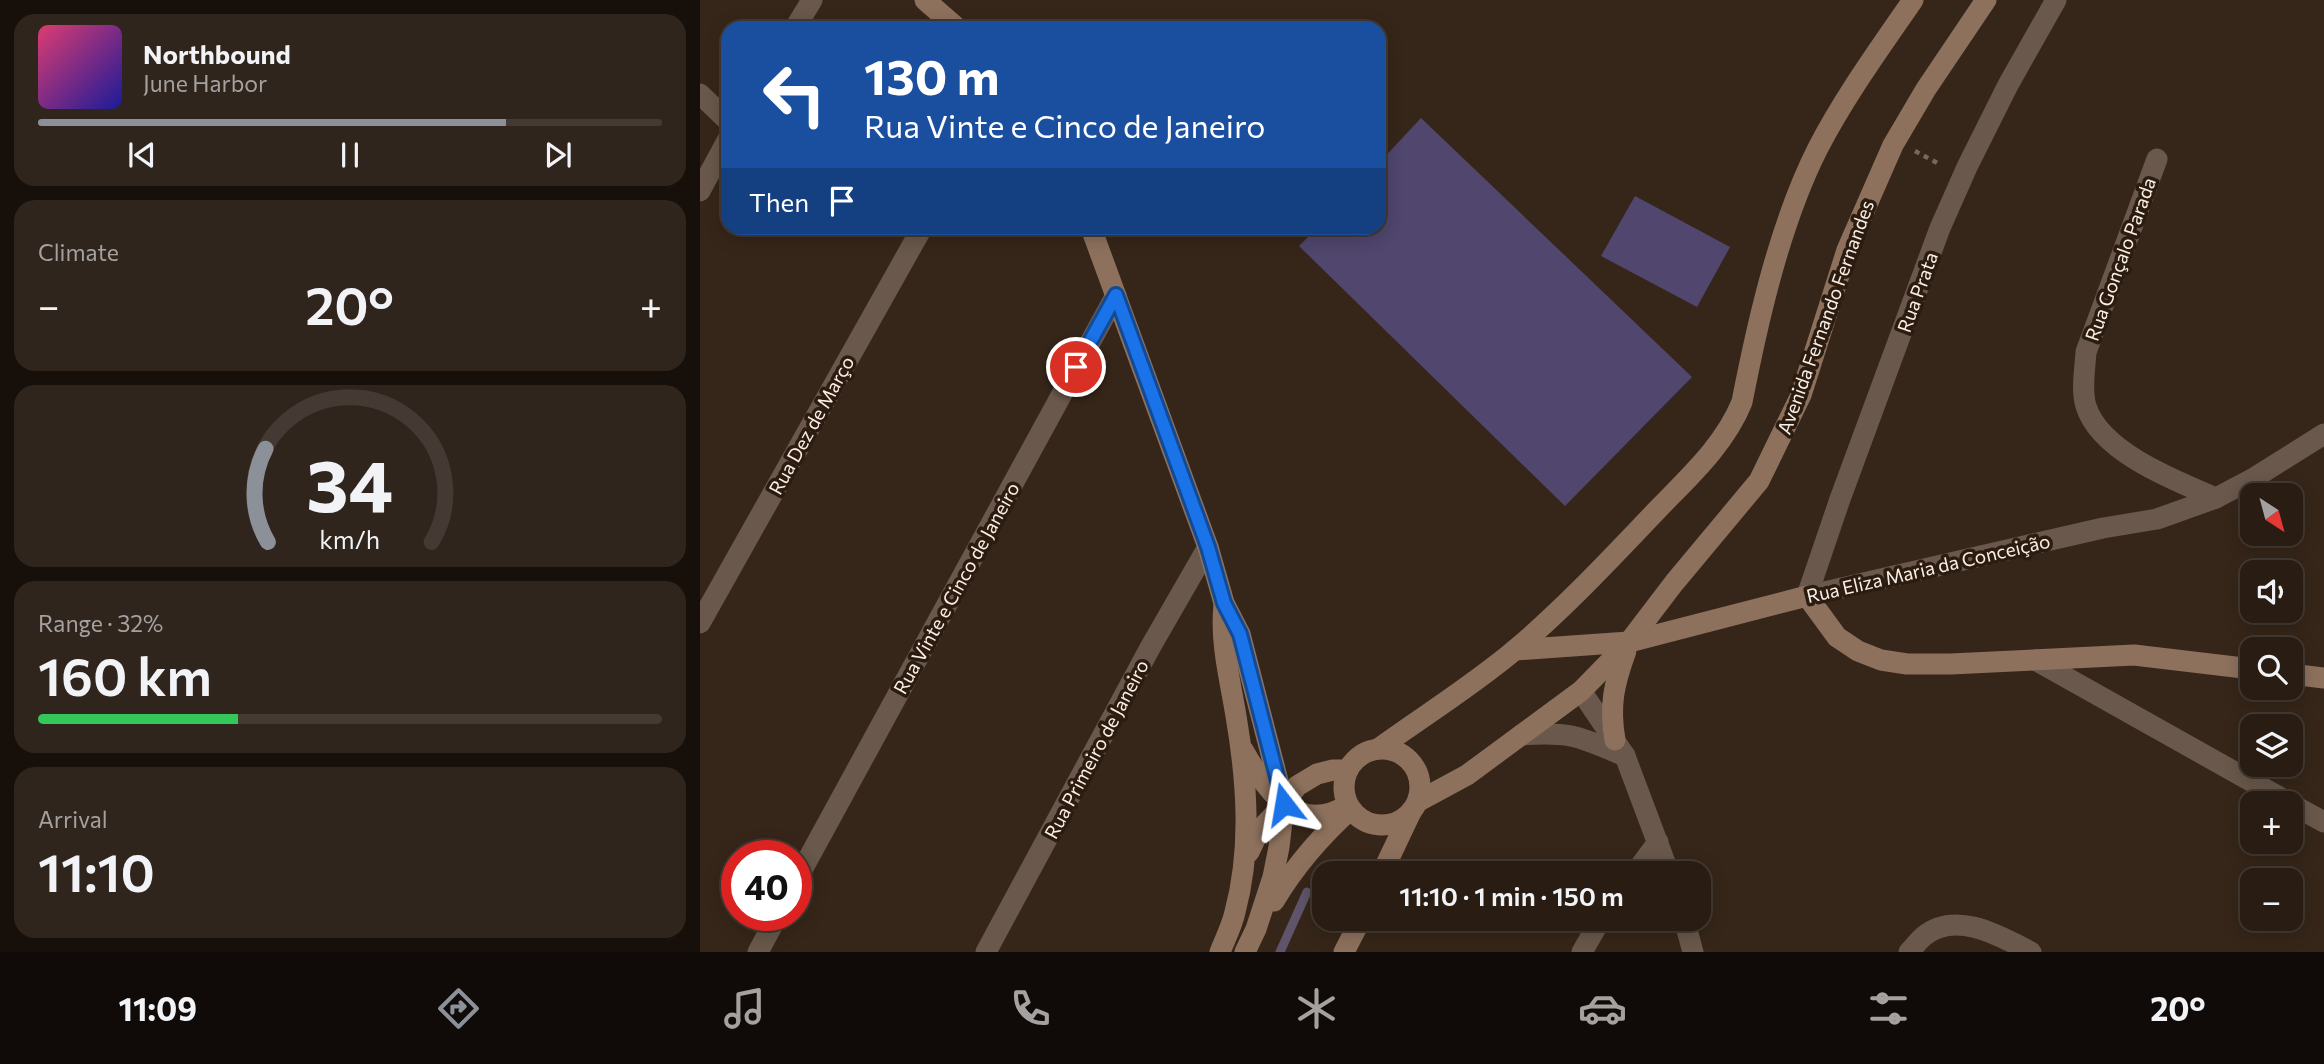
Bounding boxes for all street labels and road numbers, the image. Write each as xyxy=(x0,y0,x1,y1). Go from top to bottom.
street label: Rua Gonçalo Parada xyxy=(2080,174,2160,344)
street label: Avenida Fernando Fernandes xyxy=(1772,197,1878,437)
street label: Rua Prata xyxy=(1892,249,1942,335)
street label: Rua Dez de Março xyxy=(763,352,859,498)
street label: Rua Vinte e Cinco de Janeiro xyxy=(888,478,1024,698)
street label: Rua Eliza Maria da Conceição xyxy=(1804,529,2052,607)
street label: Rua Primeiro de Janeiro xyxy=(1039,656,1153,842)

